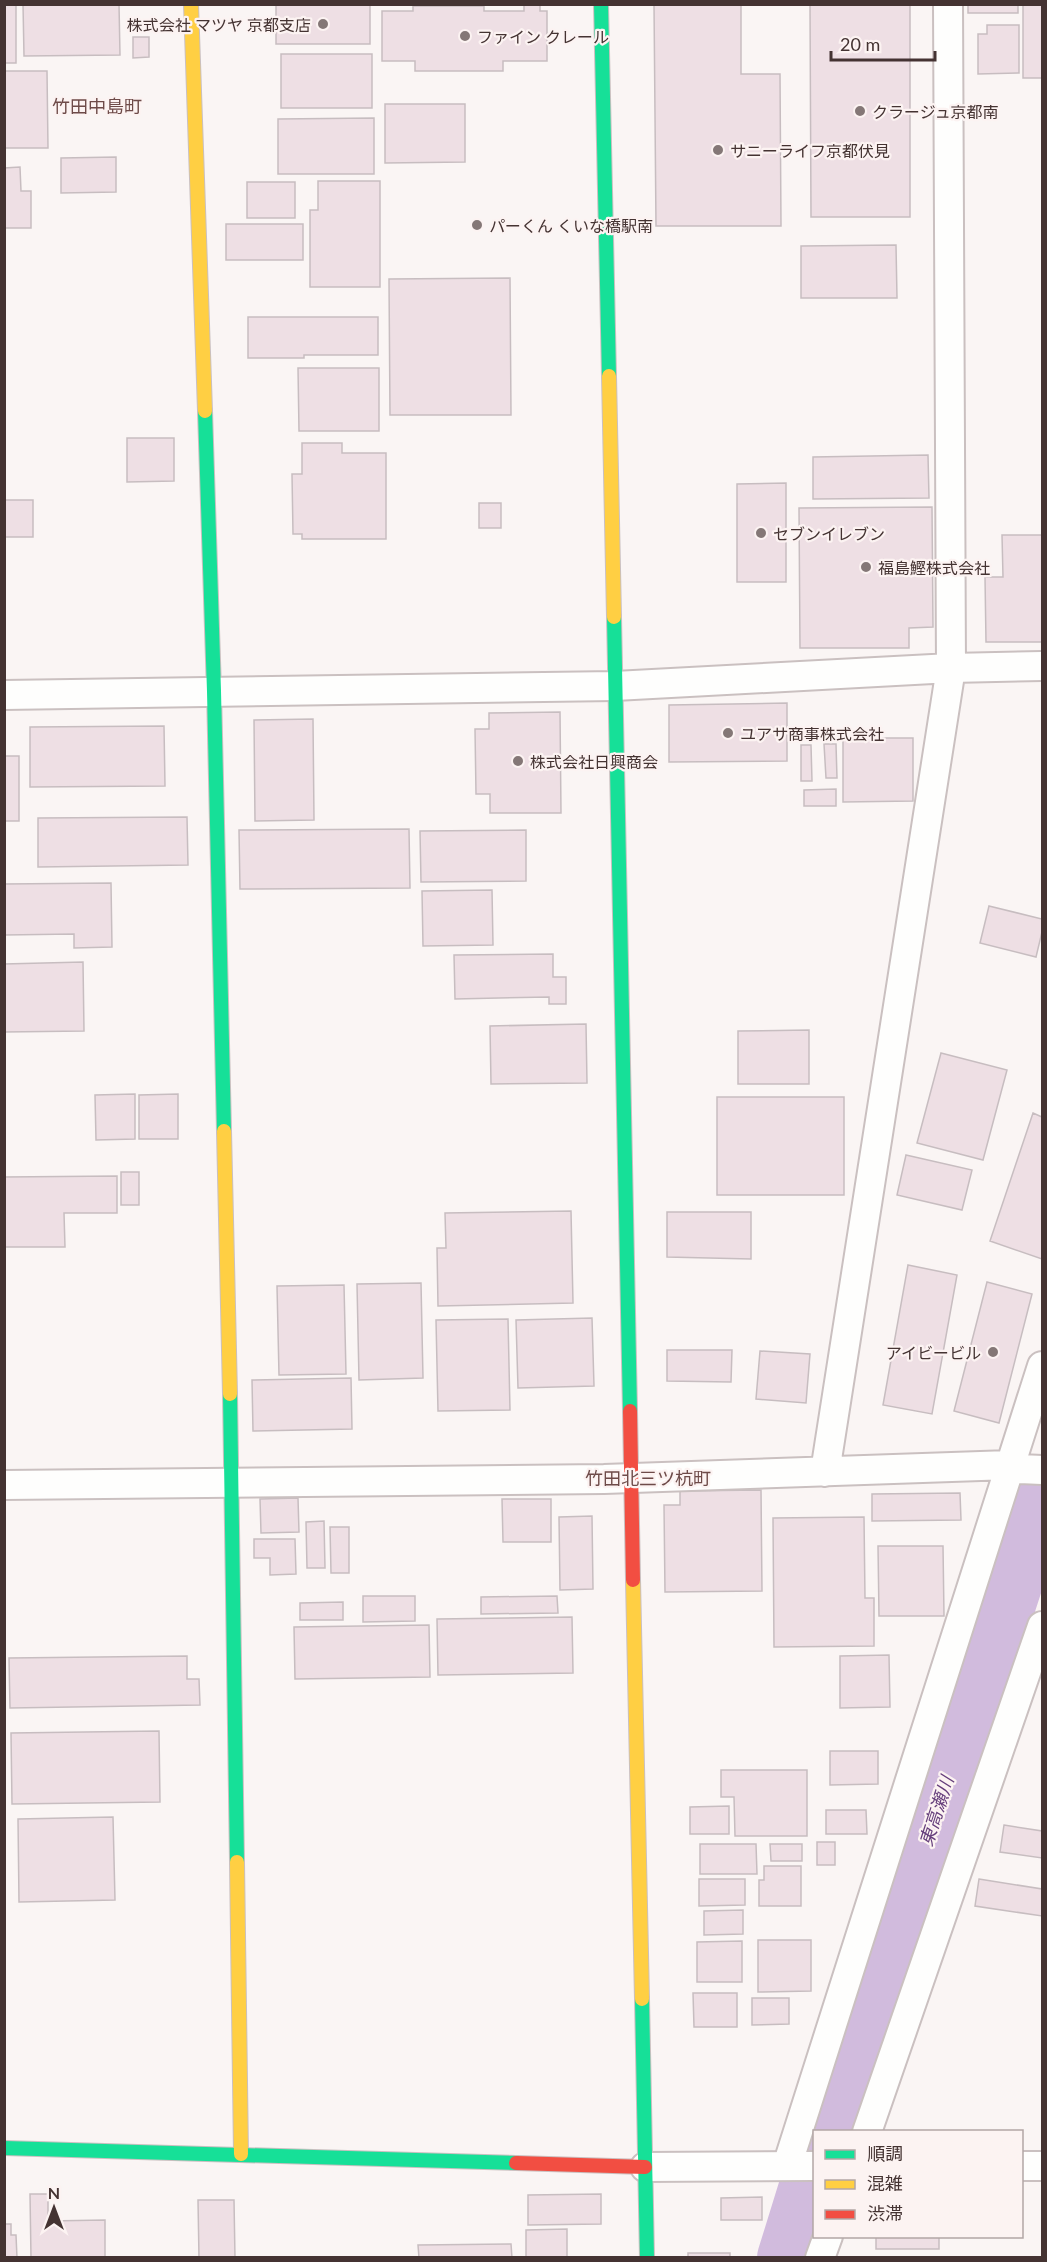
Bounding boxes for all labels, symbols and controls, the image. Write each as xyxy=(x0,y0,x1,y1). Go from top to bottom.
place label: 株式会社 マツヤ 京都支店 xyxy=(127,15,311,34)
marker: 株式会社 マツヤ 京都支店 xyxy=(316,17,330,31)
scale bar xyxy=(831,24,934,62)
place label: ファイン クレール xyxy=(477,27,609,46)
marker: ファイン クレール xyxy=(458,29,472,43)
text: 20 m xyxy=(840,33,880,55)
district label: 竹田中島町 xyxy=(52,95,142,117)
place label: クラージュ京都南 xyxy=(872,102,999,121)
marker: クラージュ京都南 xyxy=(853,104,867,118)
place label: サニーライフ京都伏見 xyxy=(730,141,890,160)
marker: サニーライフ京都伏見 xyxy=(711,143,725,157)
place label: パーくん くいな橋駅南 xyxy=(489,216,653,235)
marker: パーくん くいな橋駅南 xyxy=(470,218,484,232)
place label: セブンイレブン xyxy=(773,524,885,543)
marker: セブンイレブン xyxy=(754,526,768,540)
place label: 福島鰹株式会社 xyxy=(878,558,990,577)
marker: 福島鰹株式会社 xyxy=(859,560,873,574)
place label: ユアサ商事株式会社 xyxy=(740,724,884,743)
marker: ユアサ商事株式会社 xyxy=(721,726,735,740)
place label: 株式会社日興商会 xyxy=(530,752,658,771)
marker: 株式会社日興商会 xyxy=(511,754,525,768)
place label: アイビービル xyxy=(886,1343,981,1362)
marker: アイビービル xyxy=(986,1345,1000,1359)
district label: 竹田北三ツ杭町 xyxy=(585,1467,711,1489)
water label: 東高瀬川 xyxy=(914,1771,958,1849)
legend xyxy=(813,2130,1023,2238)
text: 順調 xyxy=(867,2142,903,2164)
text: 混雑 xyxy=(867,2172,903,2194)
north arrow xyxy=(24,2178,84,2238)
text: N xyxy=(48,2183,60,2202)
text: 渋滞 xyxy=(867,2202,903,2224)

